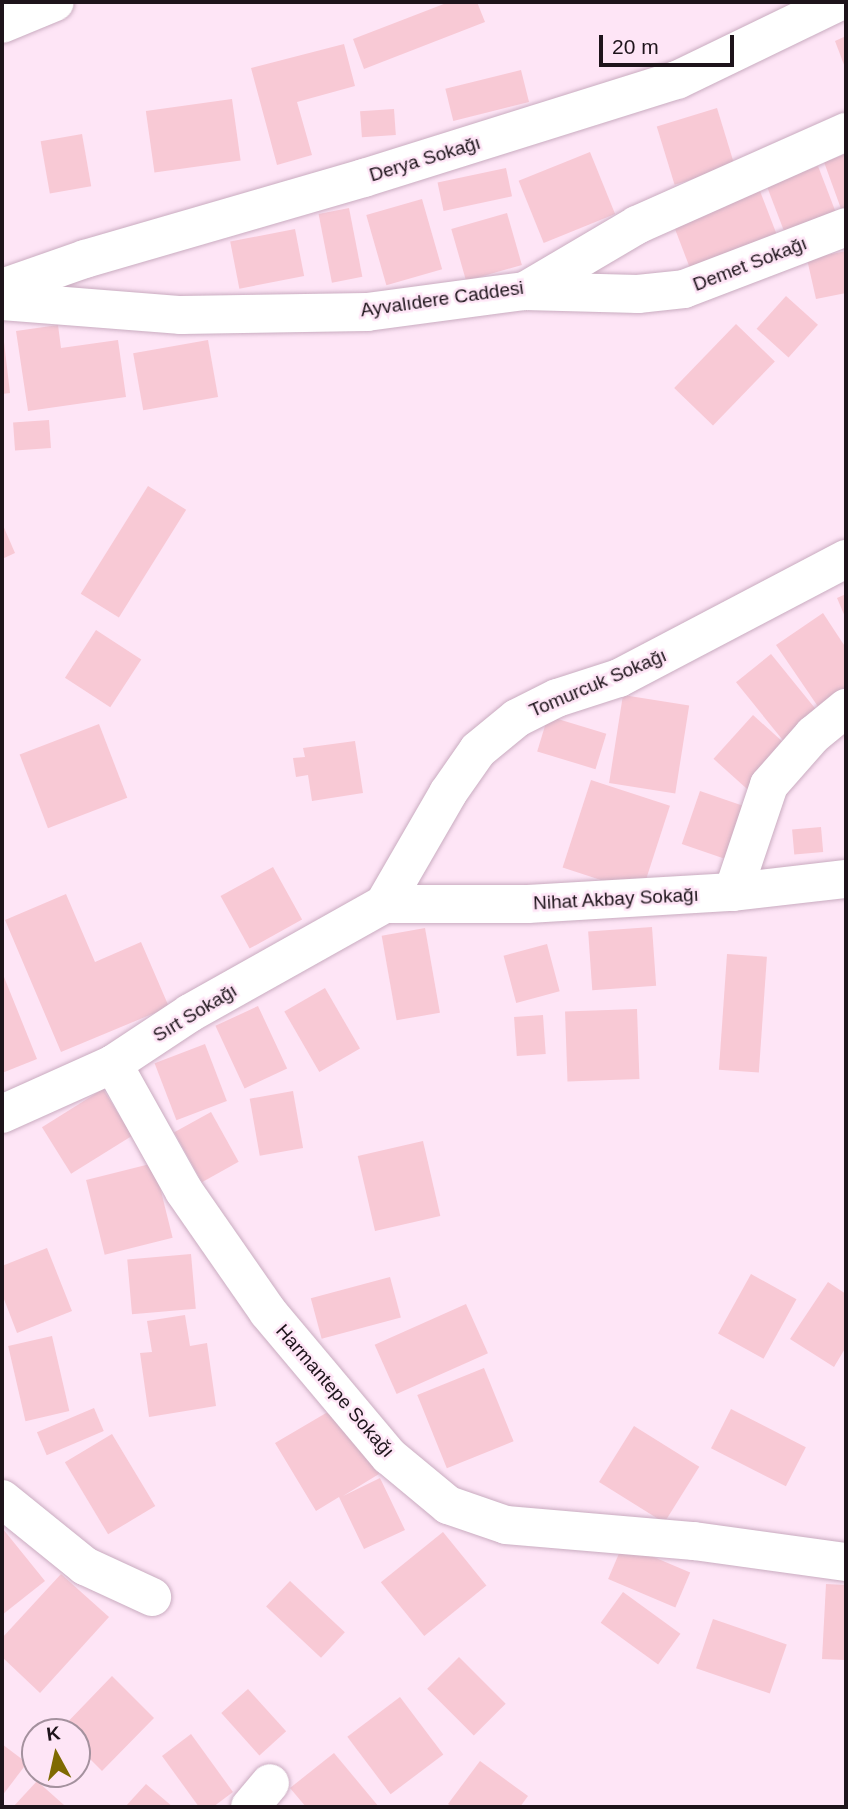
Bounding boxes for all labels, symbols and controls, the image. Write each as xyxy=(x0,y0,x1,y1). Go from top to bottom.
scale bar xyxy=(603,21,738,65)
text: 20 m xyxy=(612,35,659,58)
street label: Derya Sokağı xyxy=(367,131,483,187)
street label: Demet Sokağı xyxy=(690,232,810,296)
street label: Ayvalıdere Caddesi xyxy=(359,276,525,322)
street label: Tomurcuk Sokağı xyxy=(526,644,670,722)
street label: Nihat Akbay Sokağı xyxy=(532,883,700,915)
street label: Sırt Sokağı xyxy=(149,979,241,1047)
street label: Harmantepe Sokağı xyxy=(271,1320,399,1462)
north arrow xyxy=(21,1718,91,1788)
text: K xyxy=(45,1722,62,1745)

